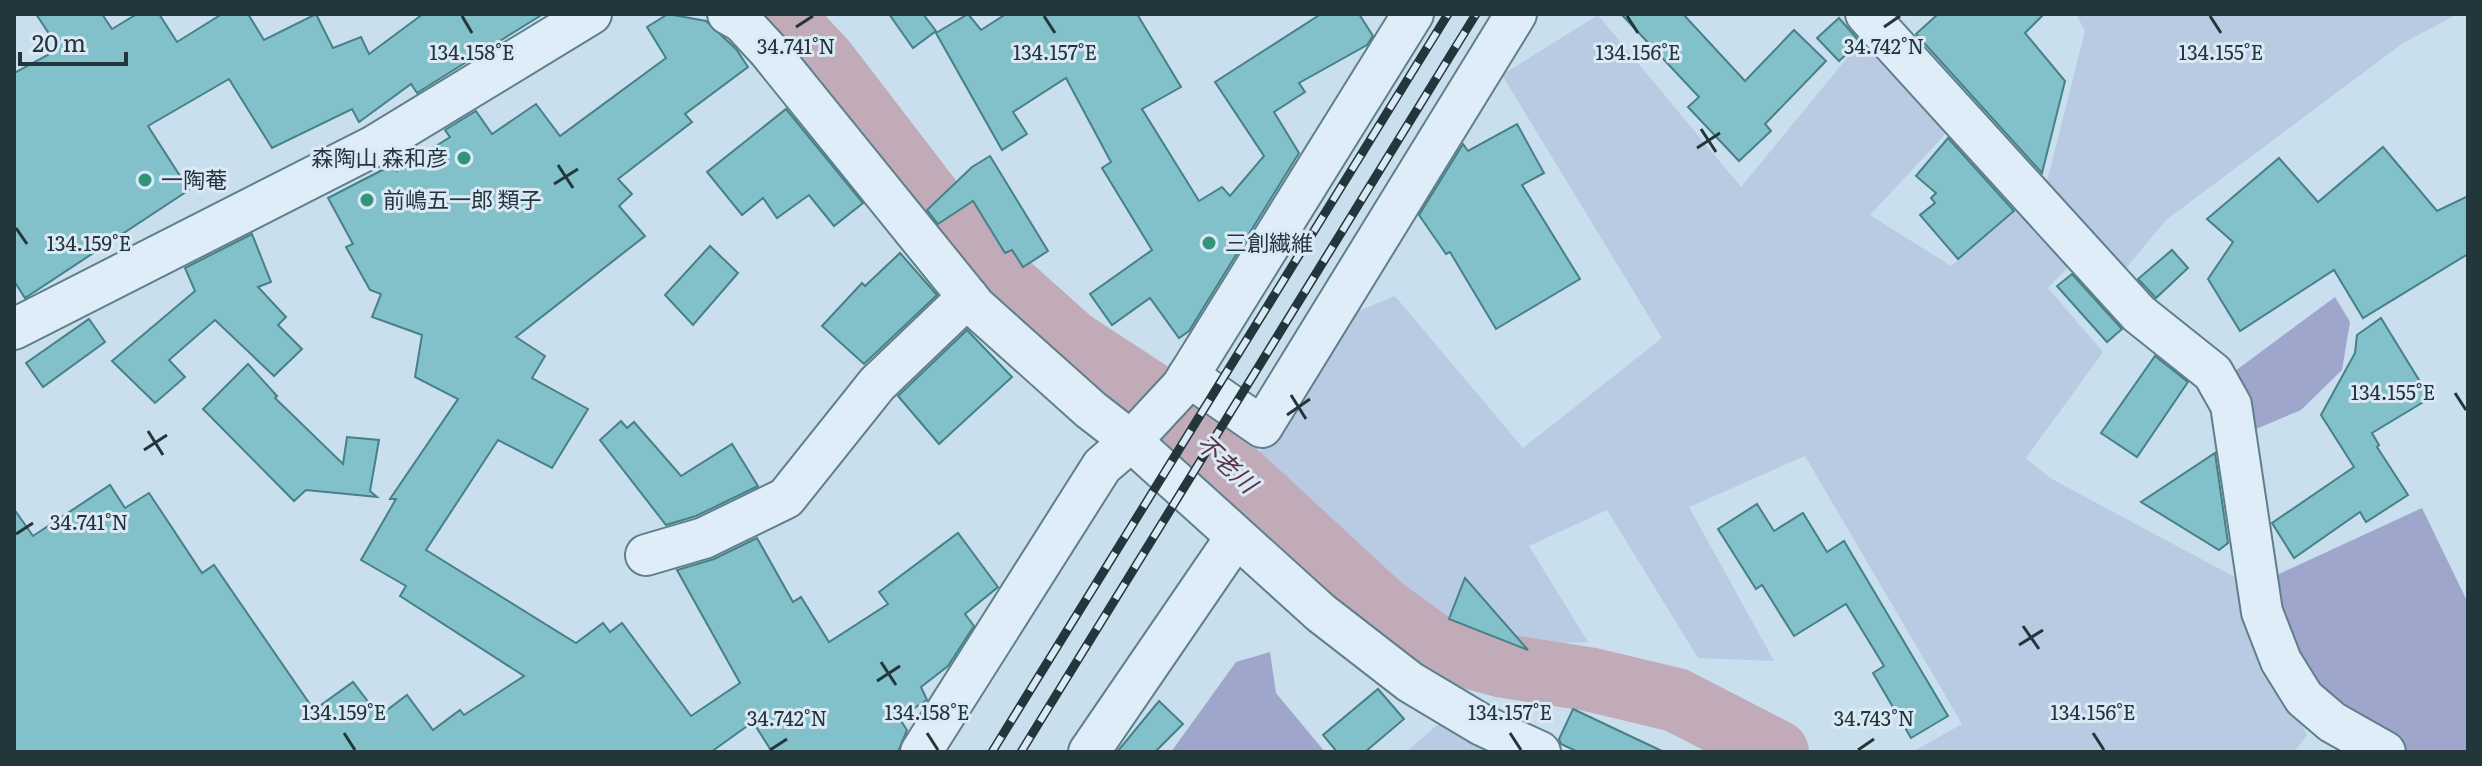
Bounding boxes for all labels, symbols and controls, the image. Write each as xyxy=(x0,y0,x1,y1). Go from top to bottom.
scale bar xyxy=(20,16,126,66)
text: 20 m xyxy=(32,24,86,59)
text: 34.741°N xyxy=(757,30,835,60)
text: 34.742°N xyxy=(1844,30,1924,60)
text: 134.158°E xyxy=(429,36,515,66)
text: 134.157°E xyxy=(1013,36,1097,66)
text: 134.156°E xyxy=(1596,36,1680,66)
text: 134.155°E xyxy=(2179,36,2263,66)
place label: 森陶山 森和彦 xyxy=(312,140,448,173)
marker: 森陶山 森和彦 xyxy=(455,149,473,167)
place label: 一陶菴 xyxy=(161,162,227,195)
marker: 一陶菴 xyxy=(136,171,154,189)
place label: 前嶋五一郎 類子 xyxy=(383,182,541,215)
marker: 前嶋五一郎 類子 xyxy=(358,191,376,209)
place label: 三創繊維 xyxy=(1225,225,1313,258)
text: 134.159°E xyxy=(47,227,131,257)
marker: 三創繊維 xyxy=(1200,234,1218,252)
text: 134.155°E xyxy=(2351,376,2435,406)
water label: 不老川 xyxy=(1189,425,1268,502)
text: 34.741°N xyxy=(50,506,128,536)
text: 134.159°E xyxy=(302,696,386,726)
text: 134.158°E xyxy=(884,696,970,726)
text: 134.157°E xyxy=(1468,696,1552,726)
text: 134.156°E xyxy=(2051,696,2135,726)
text: 34.742°N xyxy=(747,702,827,732)
text: 34.743°N xyxy=(1833,702,1915,732)

